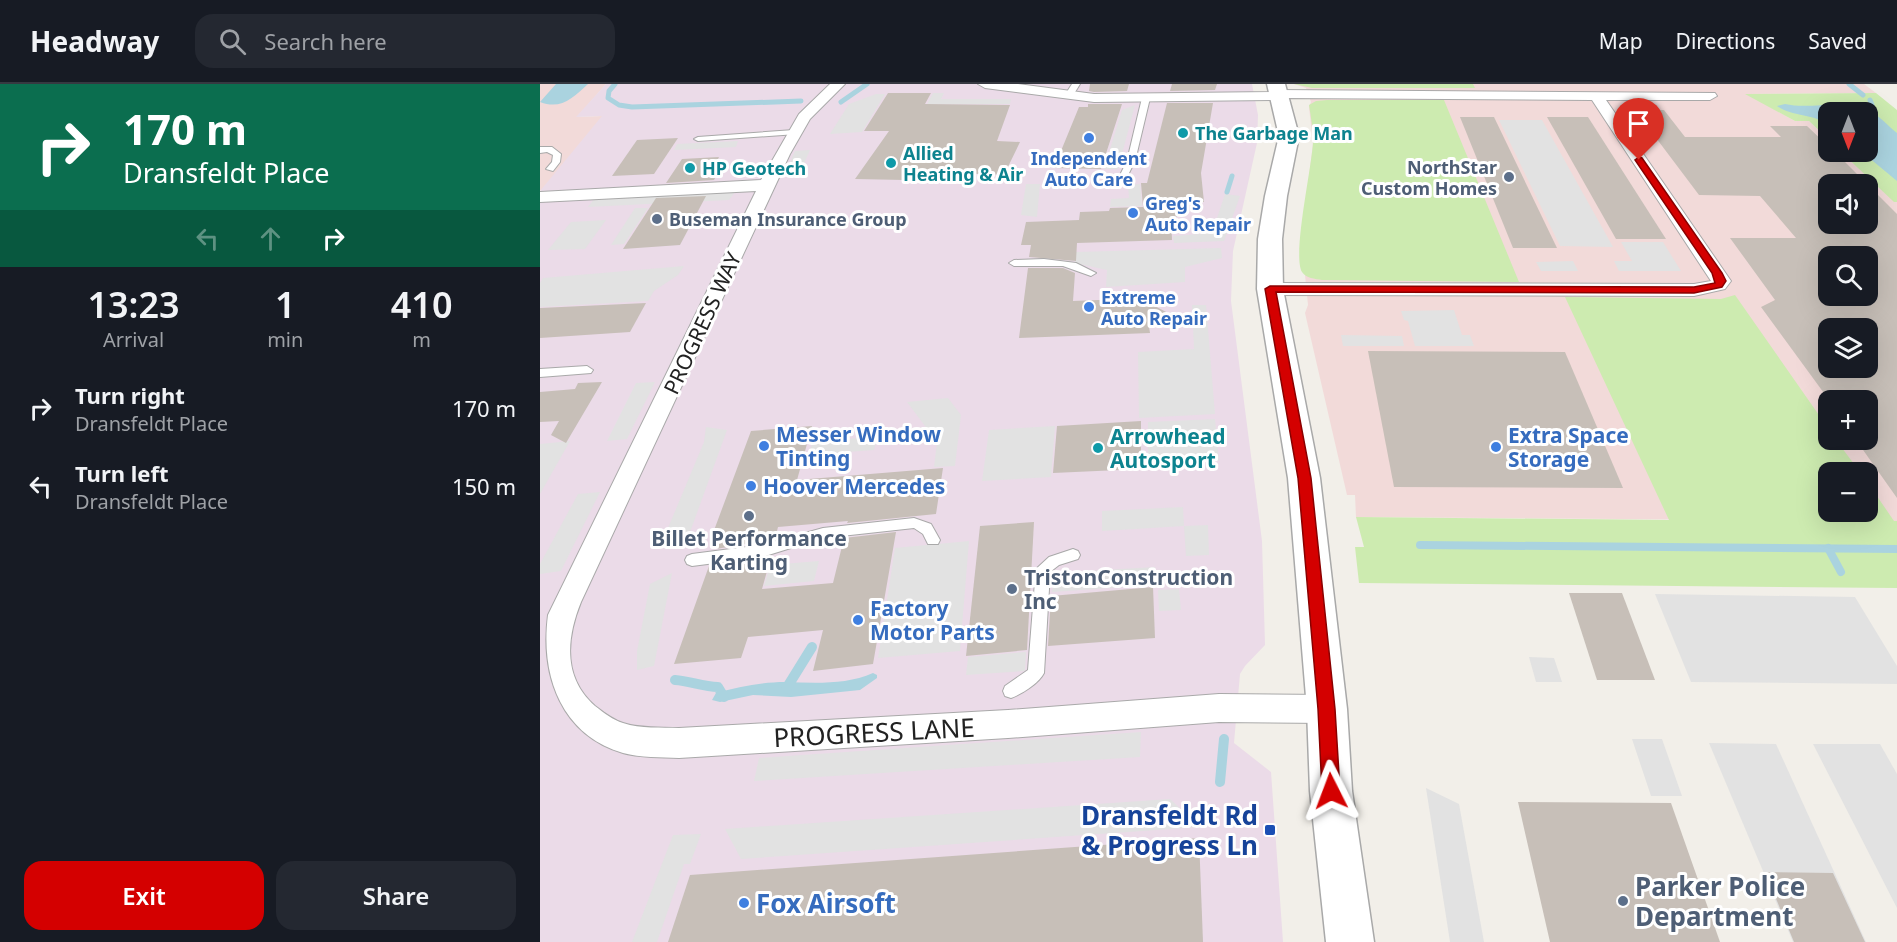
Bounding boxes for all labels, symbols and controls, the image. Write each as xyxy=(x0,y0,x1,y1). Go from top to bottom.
search box xyxy=(195,14,615,68)
text: Headway xyxy=(30,22,159,60)
icon: search xyxy=(216,25,249,58)
text: Search here xyxy=(264,26,387,56)
text: Map xyxy=(1599,27,1643,55)
text: Directions xyxy=(1676,27,1775,55)
text: Saved xyxy=(1808,27,1867,55)
pin xyxy=(1613,98,1664,160)
text: 170 m xyxy=(123,100,247,157)
north arrow xyxy=(1818,102,1878,162)
map controls xyxy=(1818,102,1878,522)
icon: arrive xyxy=(1622,107,1655,140)
icon: right xyxy=(24,108,102,186)
place label: The Garbage Man xyxy=(1195,121,1353,145)
marker: The Garbage Man xyxy=(1176,126,1190,140)
marker: Independent Auto Care xyxy=(1082,131,1096,145)
place label: Allied Heating & Air xyxy=(903,141,1023,186)
place label: Independent Auto Care xyxy=(1031,146,1147,191)
text: Dransfeldt Place xyxy=(123,154,330,191)
place label: NorthStar Custom Homes xyxy=(1361,155,1497,200)
place label: HP Geotech xyxy=(702,156,806,180)
marker: Allied Heating & Air xyxy=(884,156,898,170)
marker: HP Geotech xyxy=(683,161,697,175)
marker: NorthStar Custom Homes xyxy=(1502,170,1516,184)
button: sound xyxy=(1818,174,1878,234)
place label: Greg's Auto Repair xyxy=(1145,191,1251,236)
marker: Greg's Auto Repair xyxy=(1126,206,1140,220)
place label: Buseman Insurance Group xyxy=(669,207,907,231)
marker: Buseman Insurance Group xyxy=(650,212,664,226)
icon: left xyxy=(191,222,224,255)
icon: ahead xyxy=(254,222,287,255)
icon: right xyxy=(317,222,350,255)
button: search xyxy=(1818,246,1878,306)
street label: PROGRESS WAY xyxy=(657,247,747,398)
text: 13:23 xyxy=(87,280,180,329)
text: 1 xyxy=(275,280,296,329)
text: 410 xyxy=(391,280,453,329)
place label: Extreme Auto Repair xyxy=(1101,285,1207,330)
marker: Extreme Auto Repair xyxy=(1082,300,1096,314)
button: layers xyxy=(1818,318,1878,378)
text: Arrival xyxy=(103,326,164,353)
text: min xyxy=(267,326,303,353)
text: m xyxy=(412,326,431,353)
text: Turn right xyxy=(75,380,185,410)
button: + xyxy=(1818,390,1878,450)
icon: right xyxy=(24,392,57,425)
text: 170 m xyxy=(452,393,516,423)
text: Dransfeldt Place xyxy=(75,410,228,437)
place label: Messer Window Tinting xyxy=(776,420,941,472)
place label: Extra Space Storage xyxy=(1508,421,1629,473)
place label: Arrowhead Autosport xyxy=(1110,422,1226,474)
marker: Messer Window Tinting xyxy=(757,439,771,453)
marker: Extra Space Storage xyxy=(1489,440,1503,454)
marker: Arrowhead Autosport xyxy=(1091,441,1105,455)
text: Turn left xyxy=(75,458,169,488)
button: − xyxy=(1818,462,1878,522)
icon: left xyxy=(24,470,57,503)
text: 150 m xyxy=(452,471,516,501)
place label: Hoover Mercedes xyxy=(763,472,945,500)
marker: Hoover Mercedes xyxy=(744,479,758,493)
text: Dransfeldt Place xyxy=(75,488,228,515)
marker: Billet Performance Karting xyxy=(742,509,756,523)
place label: Billet Performance Karting xyxy=(651,524,847,576)
place label: TristonConstruction Inc xyxy=(1024,563,1233,615)
marker: TristonConstruction Inc xyxy=(1005,582,1019,596)
place label: Factory Motor Parts xyxy=(870,594,995,646)
marker: Factory Motor Parts xyxy=(851,613,865,627)
street label: PROGRESS LANE xyxy=(772,709,976,755)
position arrow xyxy=(1299,759,1363,823)
place label: Dransfeldt Rd & Progress Ln xyxy=(1081,797,1258,863)
marker: Dransfeldt Rd & Progress Ln xyxy=(1263,823,1277,837)
button: Exit xyxy=(24,861,264,930)
button: Share xyxy=(276,861,516,930)
place label: Parker Police Department xyxy=(1635,868,1805,934)
place label: Fox Airsoft xyxy=(756,885,896,921)
marker: Parker Police Department xyxy=(1616,894,1630,908)
marker: Fox Airsoft xyxy=(737,896,751,910)

